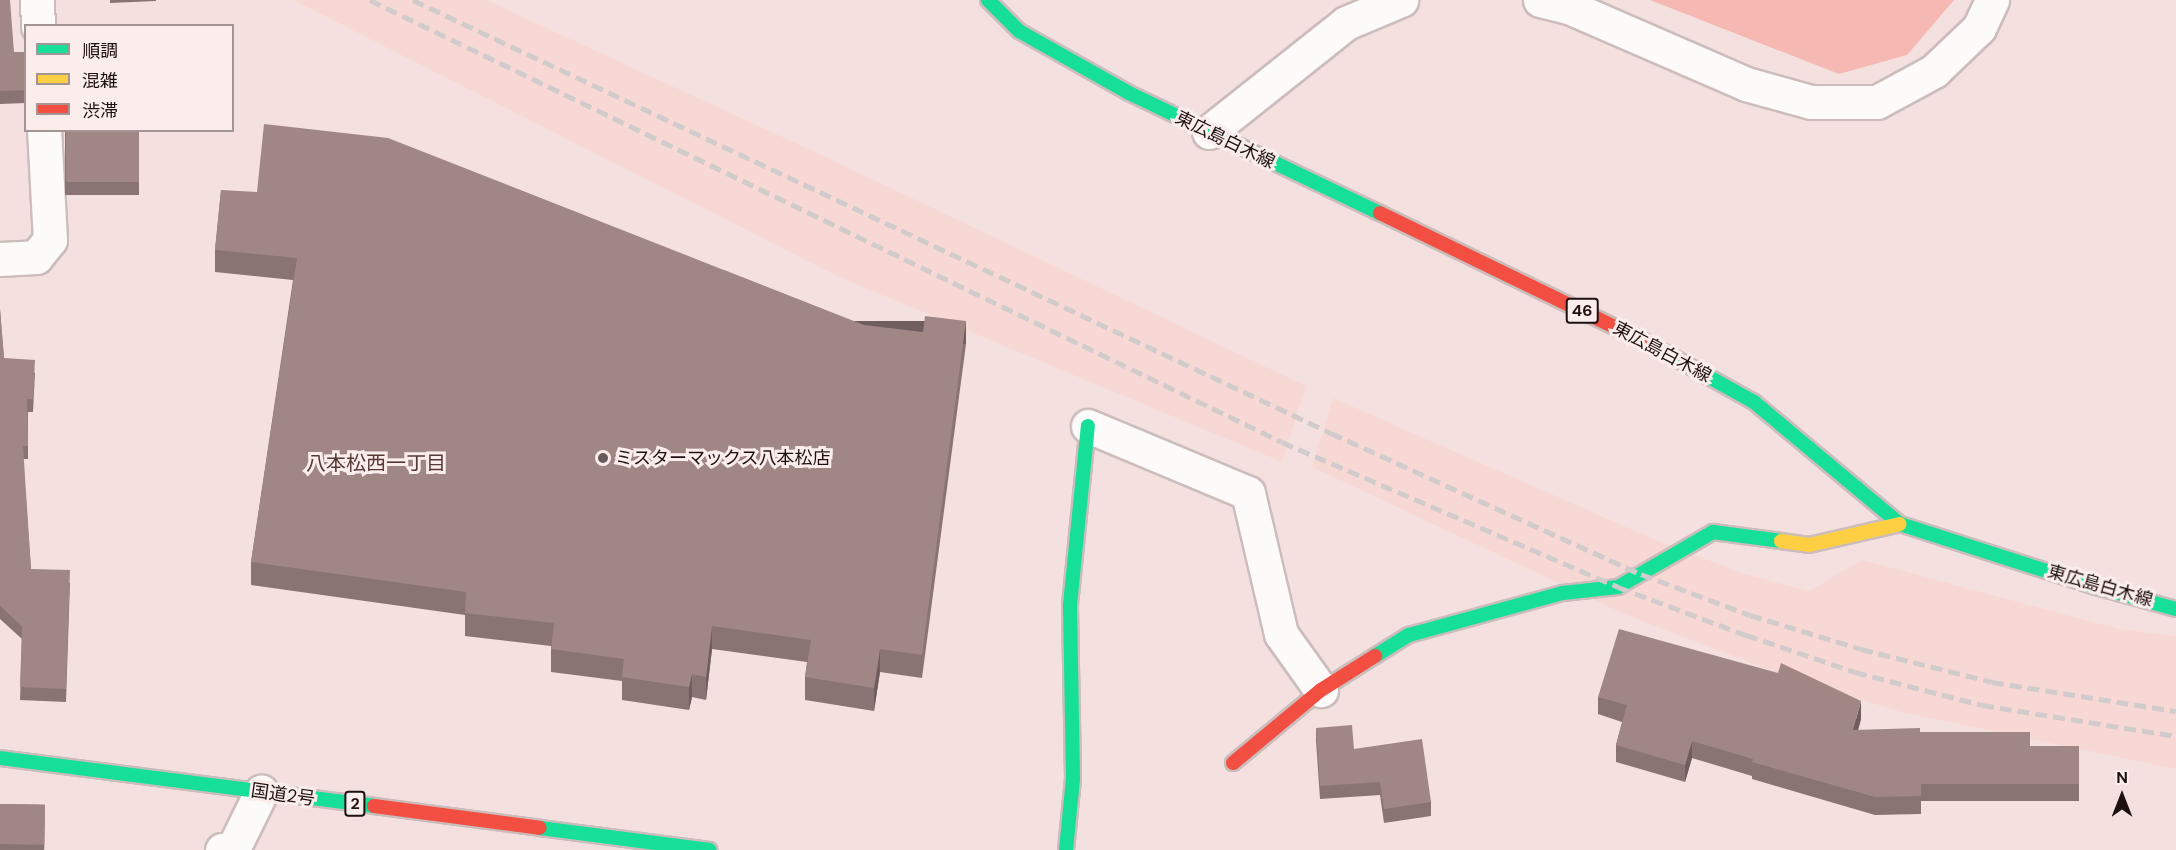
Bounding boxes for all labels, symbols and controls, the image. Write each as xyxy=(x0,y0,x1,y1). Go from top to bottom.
legend xyxy=(24,24,234,132)
text: 順調 xyxy=(82,39,118,63)
text: 混雑 xyxy=(82,69,118,93)
text: 渋滞 xyxy=(82,99,118,123)
street label: 東広島白木線 xyxy=(1172,107,1278,173)
road number: 46 xyxy=(1566,298,1598,324)
street label: 東広島白木線 xyxy=(1609,317,1715,387)
place label: ミスターマックス八本松店 xyxy=(615,447,831,469)
district label: 八本松西一丁目 xyxy=(306,451,446,475)
marker: ミスターマックス八本松店 xyxy=(596,451,610,465)
street label: 東広島白木線 xyxy=(2045,561,2155,611)
north arrow xyxy=(2092,766,2152,826)
text: N xyxy=(2116,767,2128,788)
street label: 国道2号 xyxy=(250,780,316,810)
road number: 2 xyxy=(343,791,367,817)

